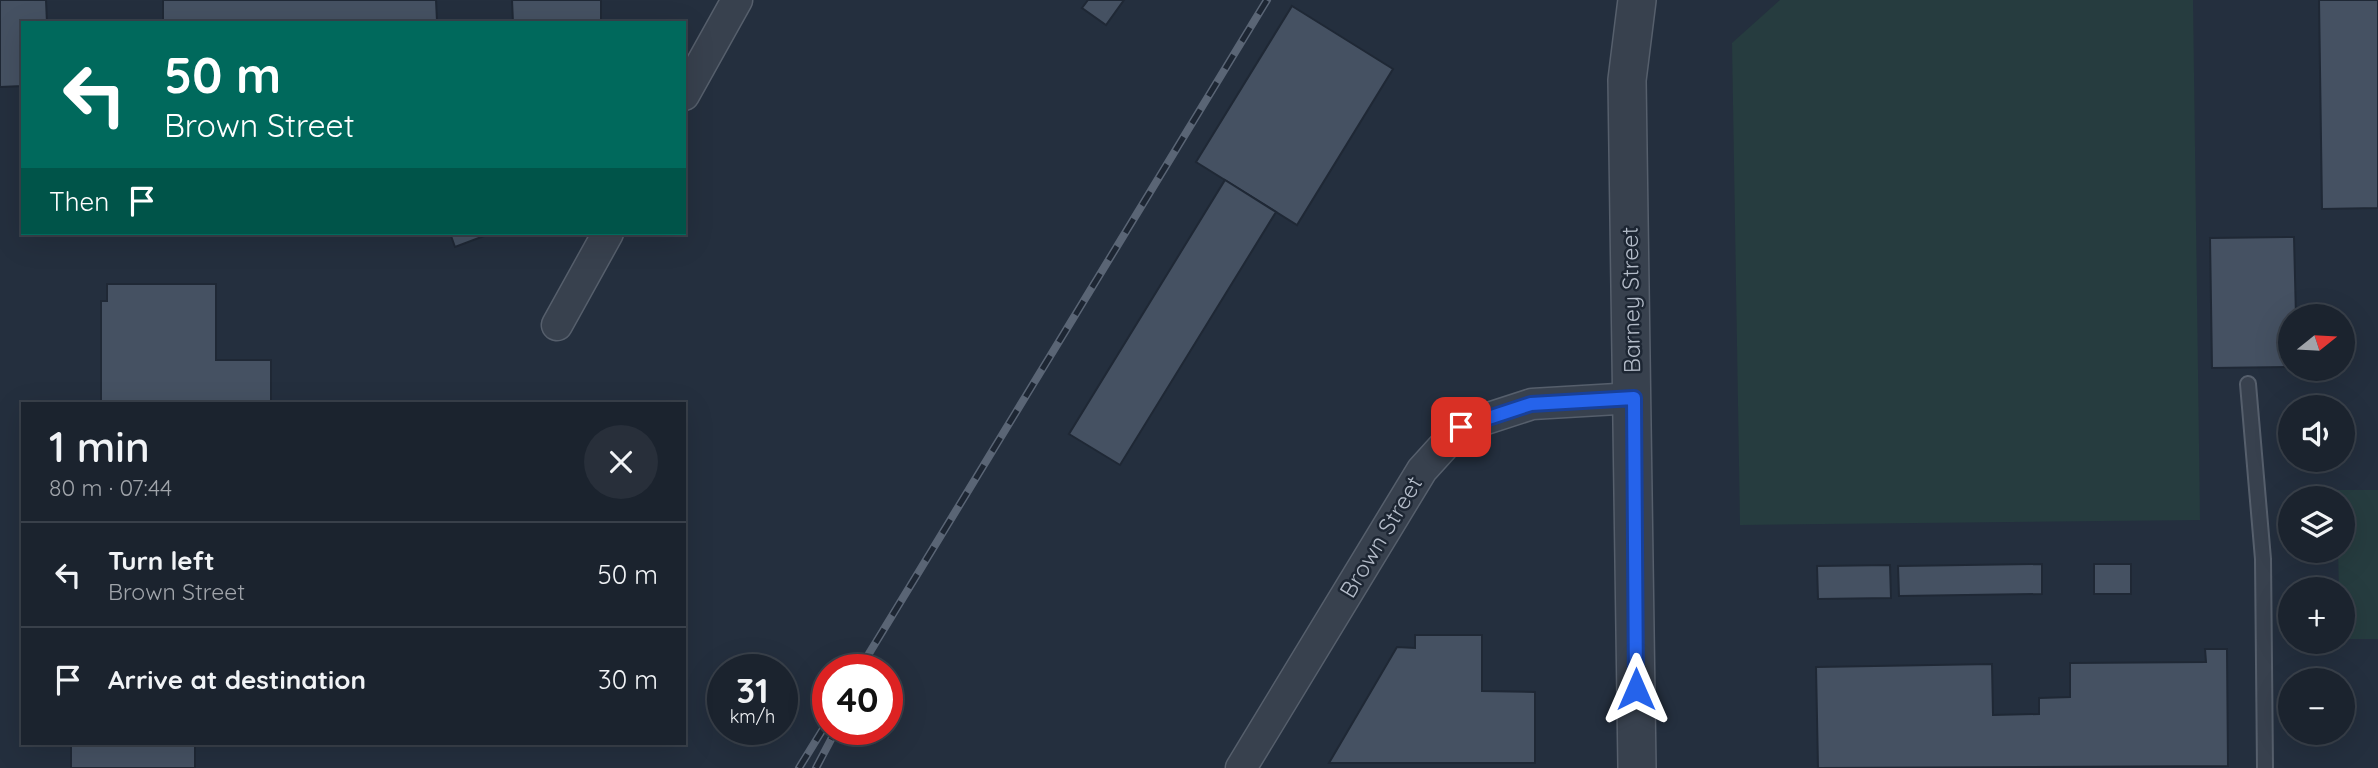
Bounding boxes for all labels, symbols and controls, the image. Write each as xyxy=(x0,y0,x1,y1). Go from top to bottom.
text: 50 m xyxy=(164,44,281,105)
icon: left xyxy=(49,49,140,140)
text: Brown Street xyxy=(164,105,355,145)
icon: arrive xyxy=(123,182,161,220)
text: Then xyxy=(49,185,109,218)
street label: Barney Street xyxy=(1615,226,1646,373)
north arrow xyxy=(2278,304,2356,382)
map controls xyxy=(2278,304,2355,745)
button: sound xyxy=(2278,395,2355,472)
pin xyxy=(1431,397,1491,457)
icon: arrive xyxy=(1442,408,1480,446)
text: 1 min xyxy=(49,420,150,473)
button: close xyxy=(584,425,658,499)
street label: Brown Street xyxy=(1333,470,1428,603)
text: 80 m · 07:44 xyxy=(49,473,172,502)
button: layers xyxy=(2278,486,2355,563)
text: Turn left xyxy=(108,544,215,577)
icon: left xyxy=(49,556,87,594)
text: 50 m xyxy=(598,558,658,591)
text: Brown Street xyxy=(108,577,245,606)
button: + xyxy=(2278,577,2355,654)
position arrow xyxy=(1599,652,1673,726)
speed limit sign: 40 xyxy=(812,654,903,745)
icon: arrive xyxy=(49,661,87,699)
text: Arrive at destination xyxy=(108,663,366,696)
text: 30 m xyxy=(598,663,658,696)
text: 31 xyxy=(736,668,769,712)
button: − xyxy=(2278,668,2355,745)
text: km/h xyxy=(730,705,775,728)

